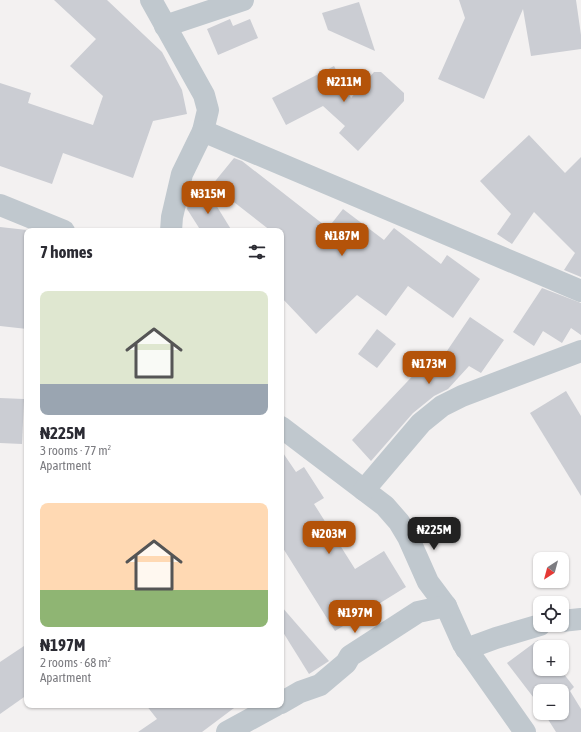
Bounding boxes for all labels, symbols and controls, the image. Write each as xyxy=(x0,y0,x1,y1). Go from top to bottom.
pin: ₦211M xyxy=(316,69,372,103)
text: ₦211M xyxy=(327,74,361,89)
pin: ₦315M xyxy=(180,181,236,215)
text: ₦315M xyxy=(191,186,225,201)
pin: ₦187M xyxy=(314,223,370,257)
text: ₦187M xyxy=(325,228,359,243)
icon: filters xyxy=(246,241,268,263)
text: 7 homes xyxy=(40,242,93,262)
icon: home xyxy=(118,317,190,389)
pin: ₦173M xyxy=(401,351,457,385)
text: ₦173M xyxy=(412,356,446,371)
text: ₦225M xyxy=(40,423,85,443)
text: 3 rooms · 77 m² xyxy=(40,443,111,458)
text: Apartment xyxy=(40,458,91,473)
pin: ₦225M xyxy=(406,517,462,551)
pin: ₦203M xyxy=(301,521,357,555)
text: ₦225M xyxy=(417,522,451,537)
text: ₦203M xyxy=(312,526,346,541)
icon: home xyxy=(118,529,190,601)
north arrow xyxy=(533,552,569,588)
map controls xyxy=(533,552,569,720)
button: locate xyxy=(533,596,569,632)
pin: ₦197M xyxy=(327,600,383,634)
text: ₦197M xyxy=(338,605,372,620)
text: ₦197M xyxy=(40,635,85,655)
button: + xyxy=(533,640,569,676)
text: 2 rooms · 68 m² xyxy=(40,655,111,670)
text: Apartment xyxy=(40,670,91,685)
button: − xyxy=(533,684,569,720)

